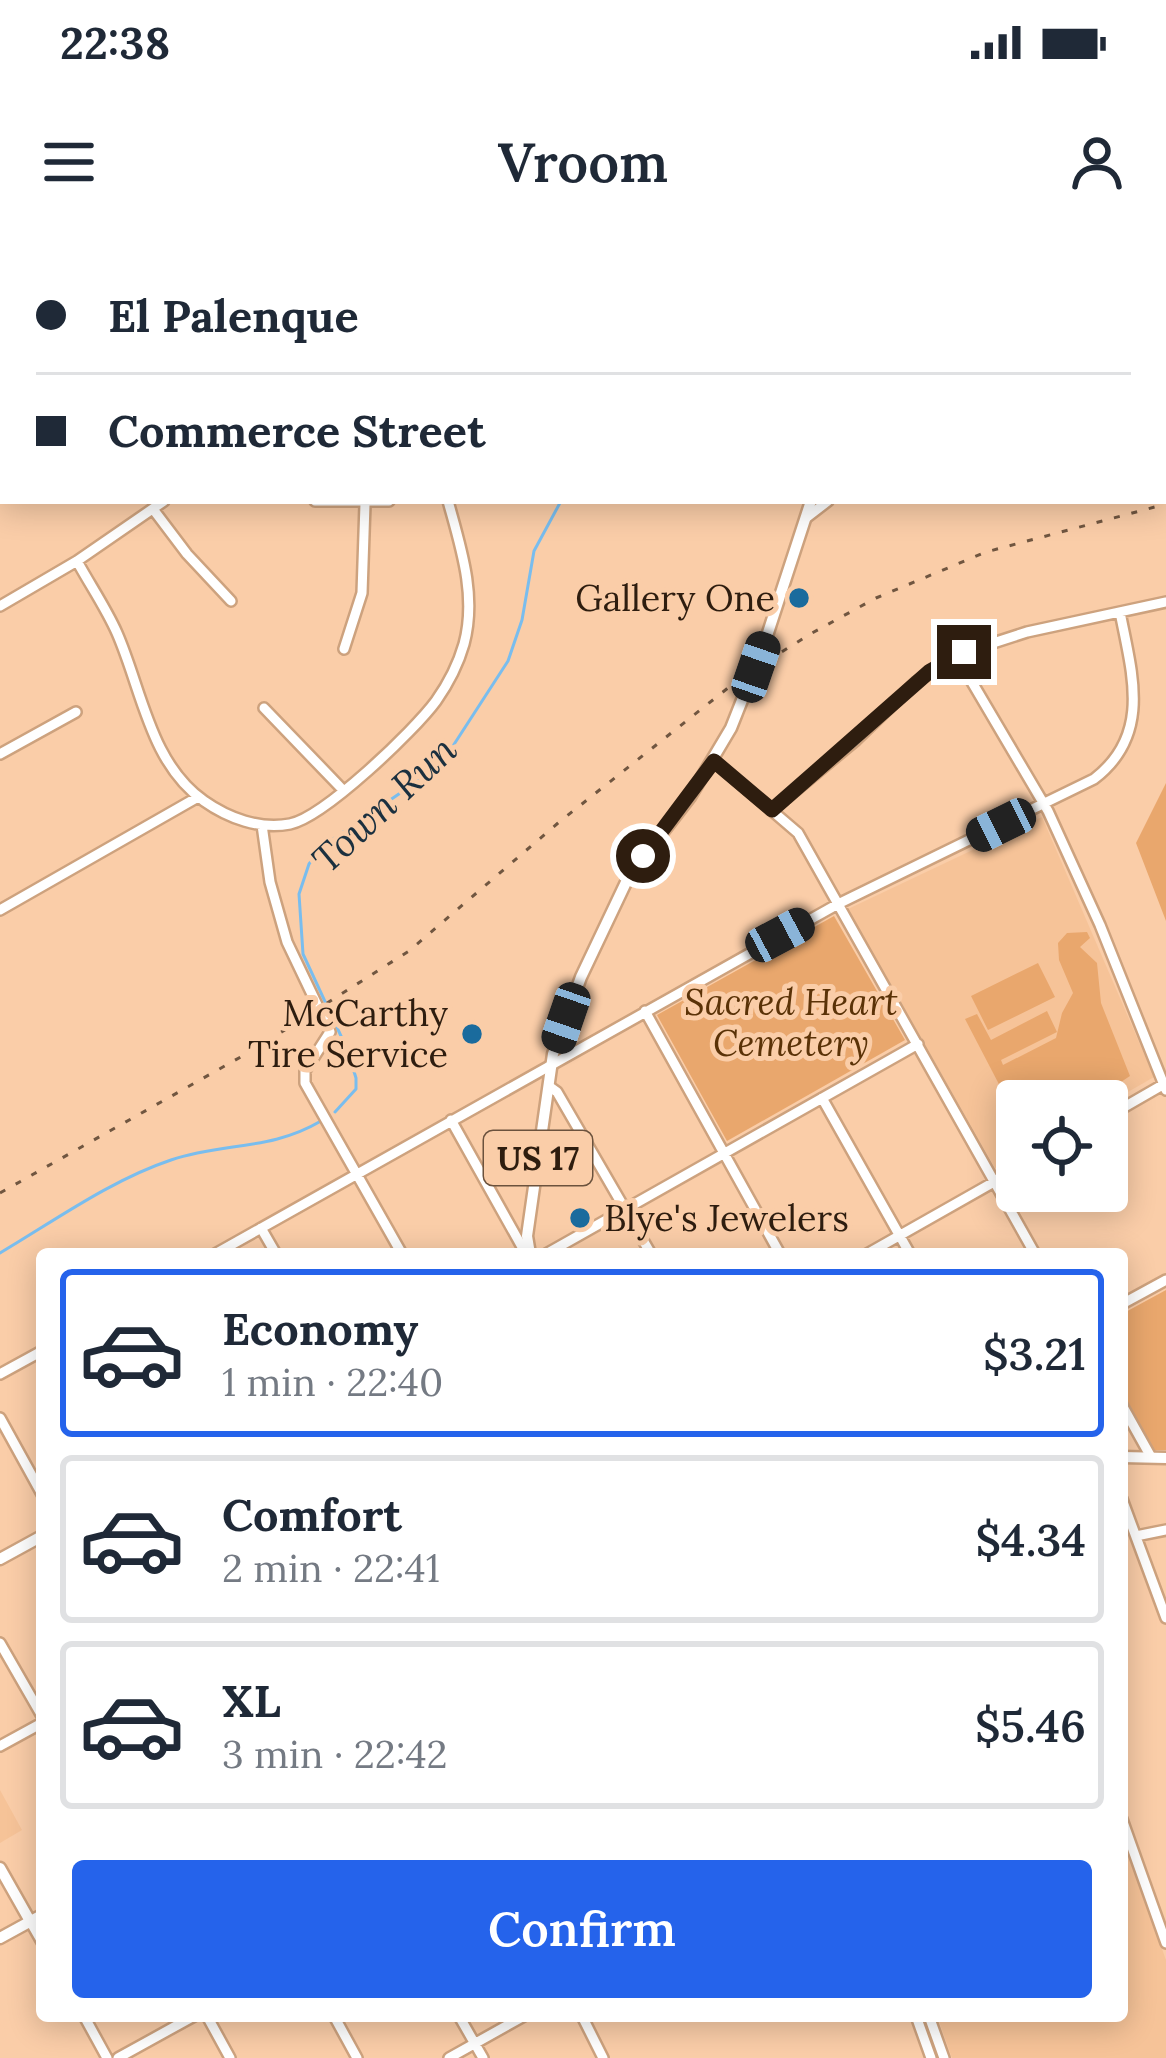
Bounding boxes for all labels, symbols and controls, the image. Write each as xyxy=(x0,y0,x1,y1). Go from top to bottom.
text: 22:38 xyxy=(60,14,170,71)
text: Vroom xyxy=(498,128,668,197)
icon: menu xyxy=(36,129,102,195)
icon: person xyxy=(1064,129,1130,195)
text: El Palenque xyxy=(108,287,359,344)
text: Commerce Street xyxy=(108,402,485,459)
place label: Gallery One xyxy=(575,575,775,621)
marker: Gallery One xyxy=(786,585,812,611)
route end xyxy=(937,625,991,679)
car xyxy=(727,627,785,707)
water label: Town Run xyxy=(301,724,467,884)
car xyxy=(961,793,1041,857)
route start xyxy=(616,829,670,883)
car xyxy=(740,902,820,968)
car xyxy=(537,978,595,1058)
park label: Sacred Heart Cemetery xyxy=(684,979,898,1066)
place label: McCarthy Tire Service xyxy=(248,990,448,1077)
marker: McCarthy Tire Service xyxy=(459,1021,485,1047)
map controls xyxy=(996,1080,1128,1212)
button: locate xyxy=(996,1080,1128,1212)
road number: US 17 xyxy=(484,1131,592,1185)
place label: Blye's Jewelers xyxy=(604,1195,849,1241)
marker: Blye's Jewelers xyxy=(567,1205,593,1231)
icon: car xyxy=(78,1299,186,1407)
text: Economy xyxy=(222,1300,418,1357)
text: $3.21 xyxy=(983,1325,1086,1382)
text: 1 min · 22:40 xyxy=(222,1357,443,1407)
icon: car xyxy=(78,1485,186,1593)
text: Comfort xyxy=(222,1486,402,1543)
text: $4.34 xyxy=(976,1511,1086,1568)
text: 2 min · 22:41 xyxy=(222,1543,440,1593)
icon: car xyxy=(78,1671,186,1779)
text: XL xyxy=(222,1672,281,1729)
text: $5.46 xyxy=(975,1697,1086,1754)
text: 3 min · 22:42 xyxy=(222,1729,447,1779)
button: Confirm xyxy=(72,1860,1092,1998)

